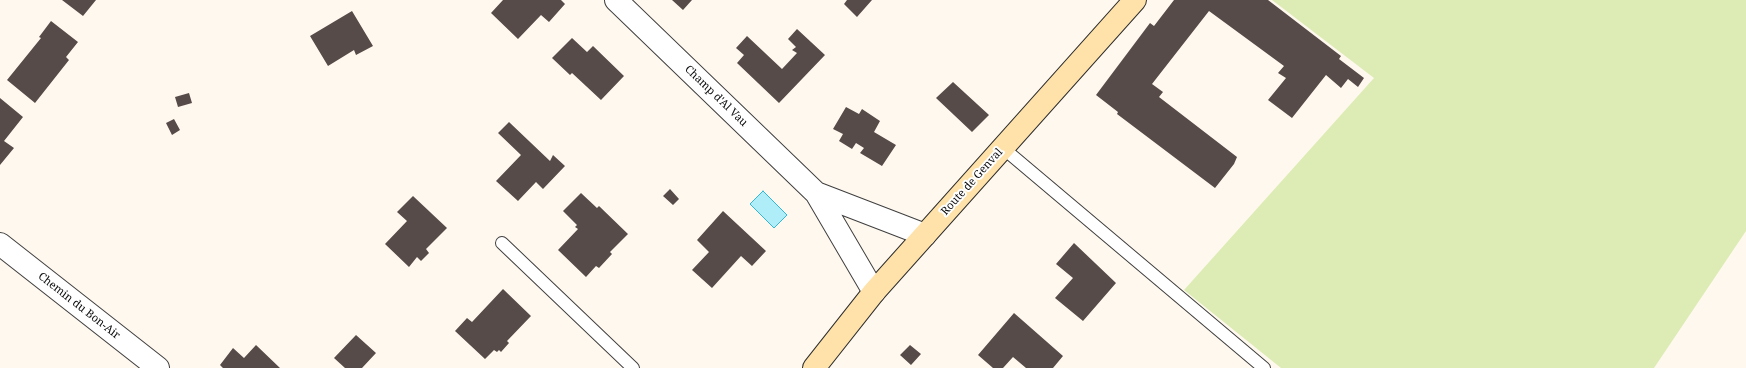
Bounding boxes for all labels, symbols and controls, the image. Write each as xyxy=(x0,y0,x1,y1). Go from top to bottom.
street label: Champ d'Al Vau xyxy=(682,63,750,129)
street label: Route de Genval xyxy=(938,146,1006,218)
street label: Chemin du Bon-Air xyxy=(35,270,123,342)

